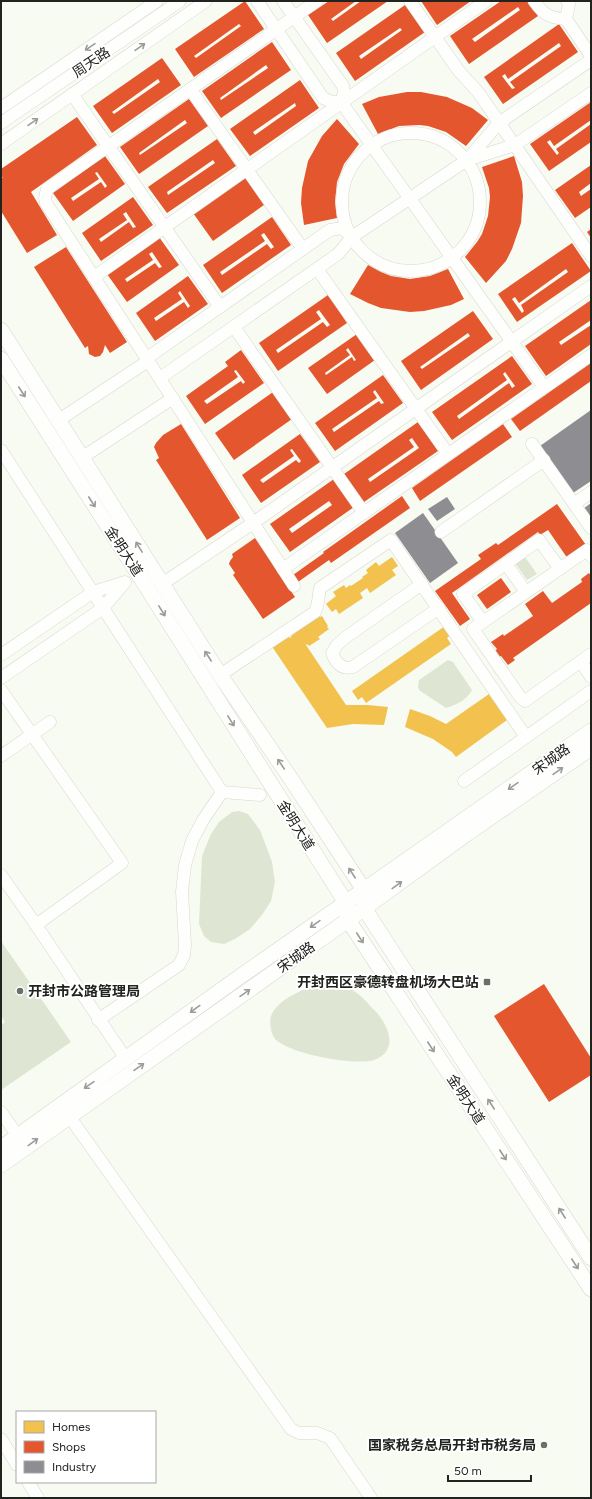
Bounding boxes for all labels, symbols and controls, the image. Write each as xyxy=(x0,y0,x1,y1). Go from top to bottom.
one-way arrow xyxy=(85,43,96,51)
one-way arrow xyxy=(134,43,145,51)
street label: 周天路 xyxy=(69,44,113,81)
one-way arrow xyxy=(27,117,38,126)
one-way arrow xyxy=(18,386,26,397)
one-way arrow xyxy=(88,496,96,507)
street label: 金明大道 xyxy=(101,523,146,579)
one-way arrow xyxy=(134,541,143,552)
one-way arrow xyxy=(158,605,166,616)
one-way arrow xyxy=(204,650,212,662)
one-way arrow xyxy=(228,715,236,727)
street label: 宋城路 xyxy=(529,740,573,778)
one-way arrow xyxy=(277,759,285,770)
one-way arrow xyxy=(552,767,563,775)
one-way arrow xyxy=(508,782,519,790)
street label: 金明大道 xyxy=(274,797,318,854)
one-way arrow xyxy=(348,867,356,879)
one-way arrow xyxy=(391,881,402,889)
one-way arrow xyxy=(310,920,321,928)
one-way arrow xyxy=(356,932,364,943)
street label: 宋城路 xyxy=(274,938,318,976)
place label: 开封西区豪德转盘机场大巴站 xyxy=(297,974,479,991)
marker: 开封西区豪德转盘机场大巴站 xyxy=(482,977,492,987)
place label: 开封市公路管理局 xyxy=(28,983,140,1000)
marker: 开封市公路管理局 xyxy=(15,986,25,996)
one-way arrow xyxy=(239,989,250,997)
one-way arrow xyxy=(189,1005,200,1013)
one-way arrow xyxy=(428,1041,436,1053)
one-way arrow xyxy=(133,1063,144,1071)
street label: 金明大道 xyxy=(443,1071,488,1127)
one-way arrow xyxy=(84,1081,95,1089)
one-way arrow xyxy=(487,1098,495,1110)
one-way arrow xyxy=(27,1138,38,1147)
one-way arrow xyxy=(499,1149,507,1160)
one-way arrow xyxy=(558,1208,566,1219)
one-way arrow xyxy=(571,1258,579,1270)
legend xyxy=(16,1411,156,1483)
text: Homes xyxy=(52,1420,91,1434)
place label: 国家税务总局开封市税务局 xyxy=(368,1437,536,1454)
text: Shops xyxy=(52,1440,86,1454)
marker: 国家税务总局开封市税务局 xyxy=(539,1440,549,1450)
scale bar xyxy=(448,1457,531,1483)
text: Industry xyxy=(52,1460,97,1474)
text: 50 m xyxy=(454,1464,482,1478)

